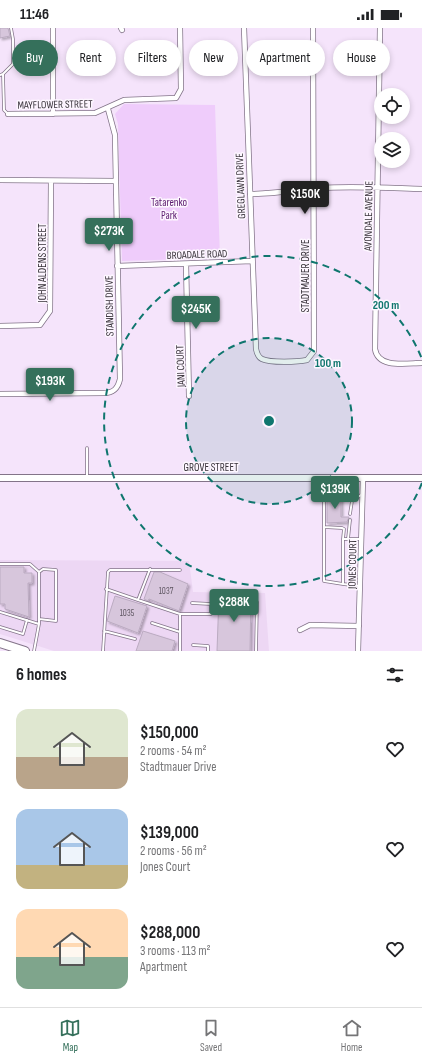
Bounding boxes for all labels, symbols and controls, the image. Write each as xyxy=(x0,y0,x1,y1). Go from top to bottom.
text: 11:46 xyxy=(20,5,49,24)
chip: Buy xyxy=(12,40,58,76)
chip: Rent xyxy=(66,40,116,76)
chip: Filters xyxy=(124,40,181,76)
chip: New xyxy=(189,40,238,76)
chip: Apartment xyxy=(246,40,325,76)
chip: House xyxy=(333,40,390,76)
map controls xyxy=(374,88,410,168)
button: locate xyxy=(374,88,410,124)
street label: MAYFLOWER STREET xyxy=(17,97,93,112)
button: layers xyxy=(374,132,410,168)
street label: GREGLAWN DRIVE xyxy=(233,153,248,219)
pin: $150K xyxy=(277,181,333,215)
street label: AVONDALE AVENUE xyxy=(361,181,376,252)
text: $150K xyxy=(290,186,320,202)
park label: Tatarenko Park xyxy=(151,196,188,222)
pin: $273K xyxy=(81,218,137,252)
street label: JOHN ALDENS STREET xyxy=(36,223,49,304)
text: $273K xyxy=(94,223,124,239)
street label: STADTMAUER DRIVE xyxy=(299,239,312,313)
street label: BROADALE ROAD xyxy=(166,247,228,262)
street label: STANDISH DRIVE xyxy=(102,275,117,337)
pin: $245K xyxy=(168,296,224,330)
text: 200 m xyxy=(373,298,399,313)
text: $245K xyxy=(181,301,211,317)
street label: JANI COURT xyxy=(173,344,188,388)
text: 100 m xyxy=(315,356,341,371)
pin: $193K xyxy=(22,368,78,402)
text: $193K xyxy=(35,373,65,389)
centre of rings xyxy=(262,414,276,428)
street label: GROVE STREET xyxy=(184,461,239,474)
pin: $139K xyxy=(307,476,363,510)
text: $139K xyxy=(320,481,350,497)
street label: JONES COURT xyxy=(346,538,359,590)
house number: 1037 xyxy=(159,586,174,597)
pin: $288K xyxy=(206,589,262,623)
text: $288K xyxy=(218,594,250,610)
house number: 1035 xyxy=(120,608,135,619)
icon: filters xyxy=(384,664,406,686)
text: 6 homes xyxy=(16,665,67,685)
text: $150,000 xyxy=(140,723,199,743)
icon: home xyxy=(48,725,96,773)
icon: heart xyxy=(384,738,406,760)
text: 2 rooms · 54 m² xyxy=(140,743,207,759)
text: Stadtmauer Drive xyxy=(140,759,216,775)
text: $139,000 xyxy=(140,823,199,843)
icon: home xyxy=(48,825,96,873)
icon: heart xyxy=(384,838,406,860)
text: 2 rooms · 56 m² xyxy=(140,843,207,859)
text: Jones Court xyxy=(140,859,190,875)
text: $288,000 xyxy=(140,923,200,943)
icon: home xyxy=(48,925,96,973)
icon: heart xyxy=(384,938,406,960)
text: 3 rooms · 113 m² xyxy=(140,943,211,959)
text: Apartment xyxy=(140,959,187,975)
tab: Map xyxy=(59,1017,81,1054)
tab: Saved xyxy=(200,1017,222,1054)
tab: Home xyxy=(341,1017,363,1054)

